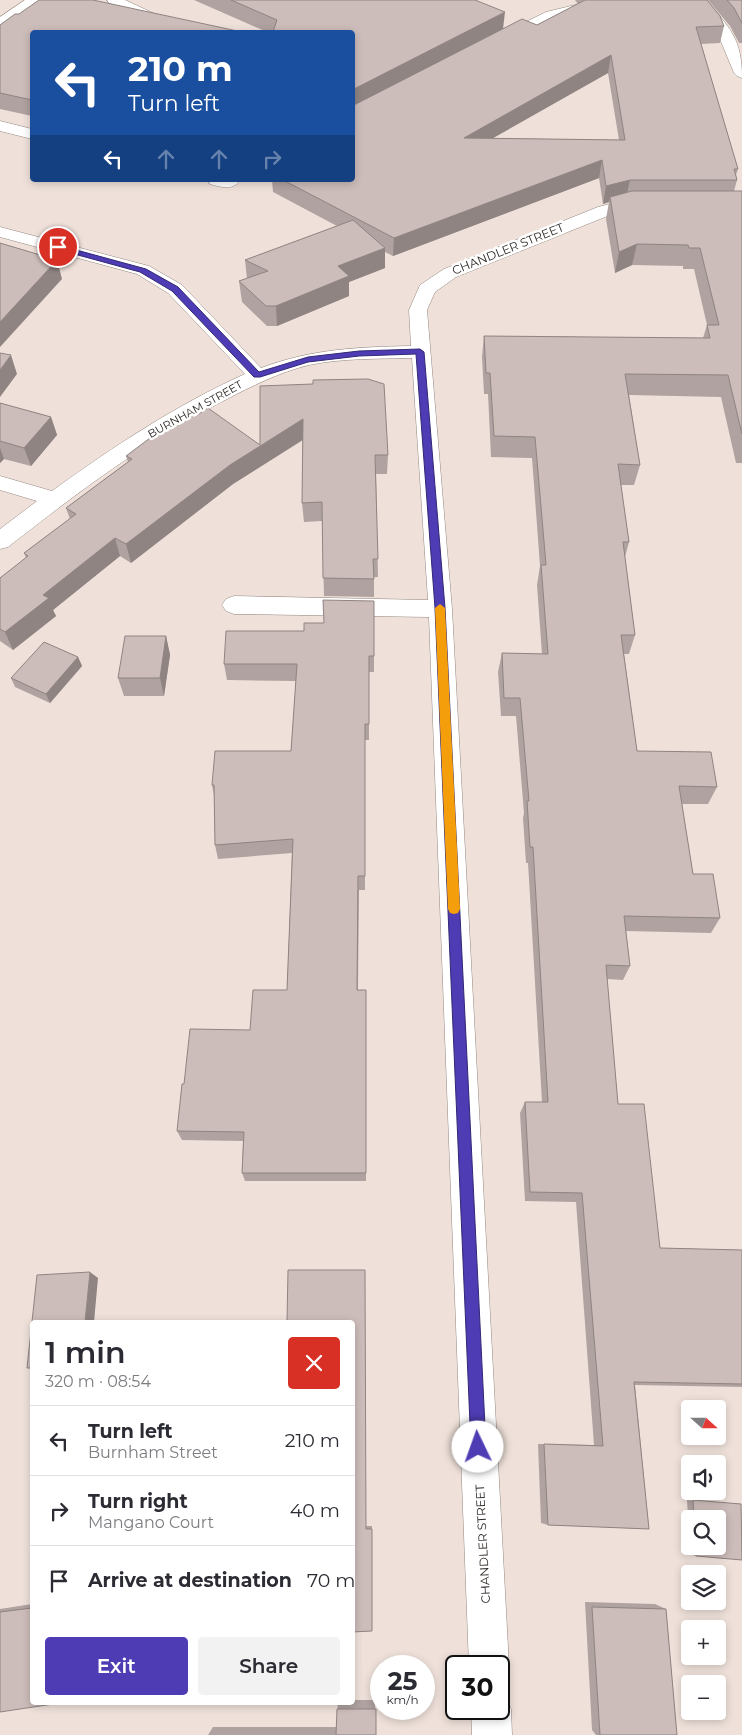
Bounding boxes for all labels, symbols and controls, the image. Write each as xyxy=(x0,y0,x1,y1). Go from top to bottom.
text: 210 m xyxy=(128,47,233,90)
icon: left xyxy=(45,50,110,115)
text: Turn left xyxy=(128,90,220,117)
icon: left xyxy=(99,145,127,173)
icon: ahead xyxy=(152,145,180,173)
icon: ahead xyxy=(205,145,233,173)
icon: right xyxy=(258,145,286,173)
street label: CHANDLER STREET xyxy=(450,219,566,278)
pin xyxy=(37,226,79,268)
icon: arrive xyxy=(44,233,72,261)
street label: BURNHAM STREET xyxy=(145,377,245,441)
text: 1 min xyxy=(45,1334,126,1371)
button: close xyxy=(288,1337,340,1389)
text: 320 m · 08:54 xyxy=(45,1372,151,1391)
north arrow xyxy=(681,1400,726,1445)
map controls xyxy=(681,1400,726,1720)
text: Turn left xyxy=(88,1420,173,1443)
position arrow xyxy=(451,1420,503,1472)
icon: left xyxy=(45,1427,73,1455)
text: 210 m xyxy=(285,1429,340,1452)
text: Burnham Street xyxy=(88,1443,218,1462)
button: sound xyxy=(681,1455,726,1500)
street label: CHANDLER STREET xyxy=(472,1484,493,1604)
text: Turn right xyxy=(88,1490,188,1513)
icon: right xyxy=(45,1497,73,1525)
text: 40 m xyxy=(290,1499,340,1522)
button: search xyxy=(681,1510,726,1555)
text: Mangano Court xyxy=(88,1513,214,1532)
button: layers xyxy=(681,1565,726,1610)
icon: arrive xyxy=(45,1567,73,1595)
text: Arrive at destination xyxy=(88,1569,292,1592)
text: 70 m xyxy=(307,1569,355,1592)
button: + xyxy=(681,1620,726,1665)
button: Exit xyxy=(45,1637,188,1695)
button: Share xyxy=(198,1637,340,1695)
speed limit sign: 30 xyxy=(445,1655,510,1720)
text: 25 xyxy=(388,1666,417,1696)
button: − xyxy=(681,1675,726,1720)
text: km/h xyxy=(386,1692,419,1707)

